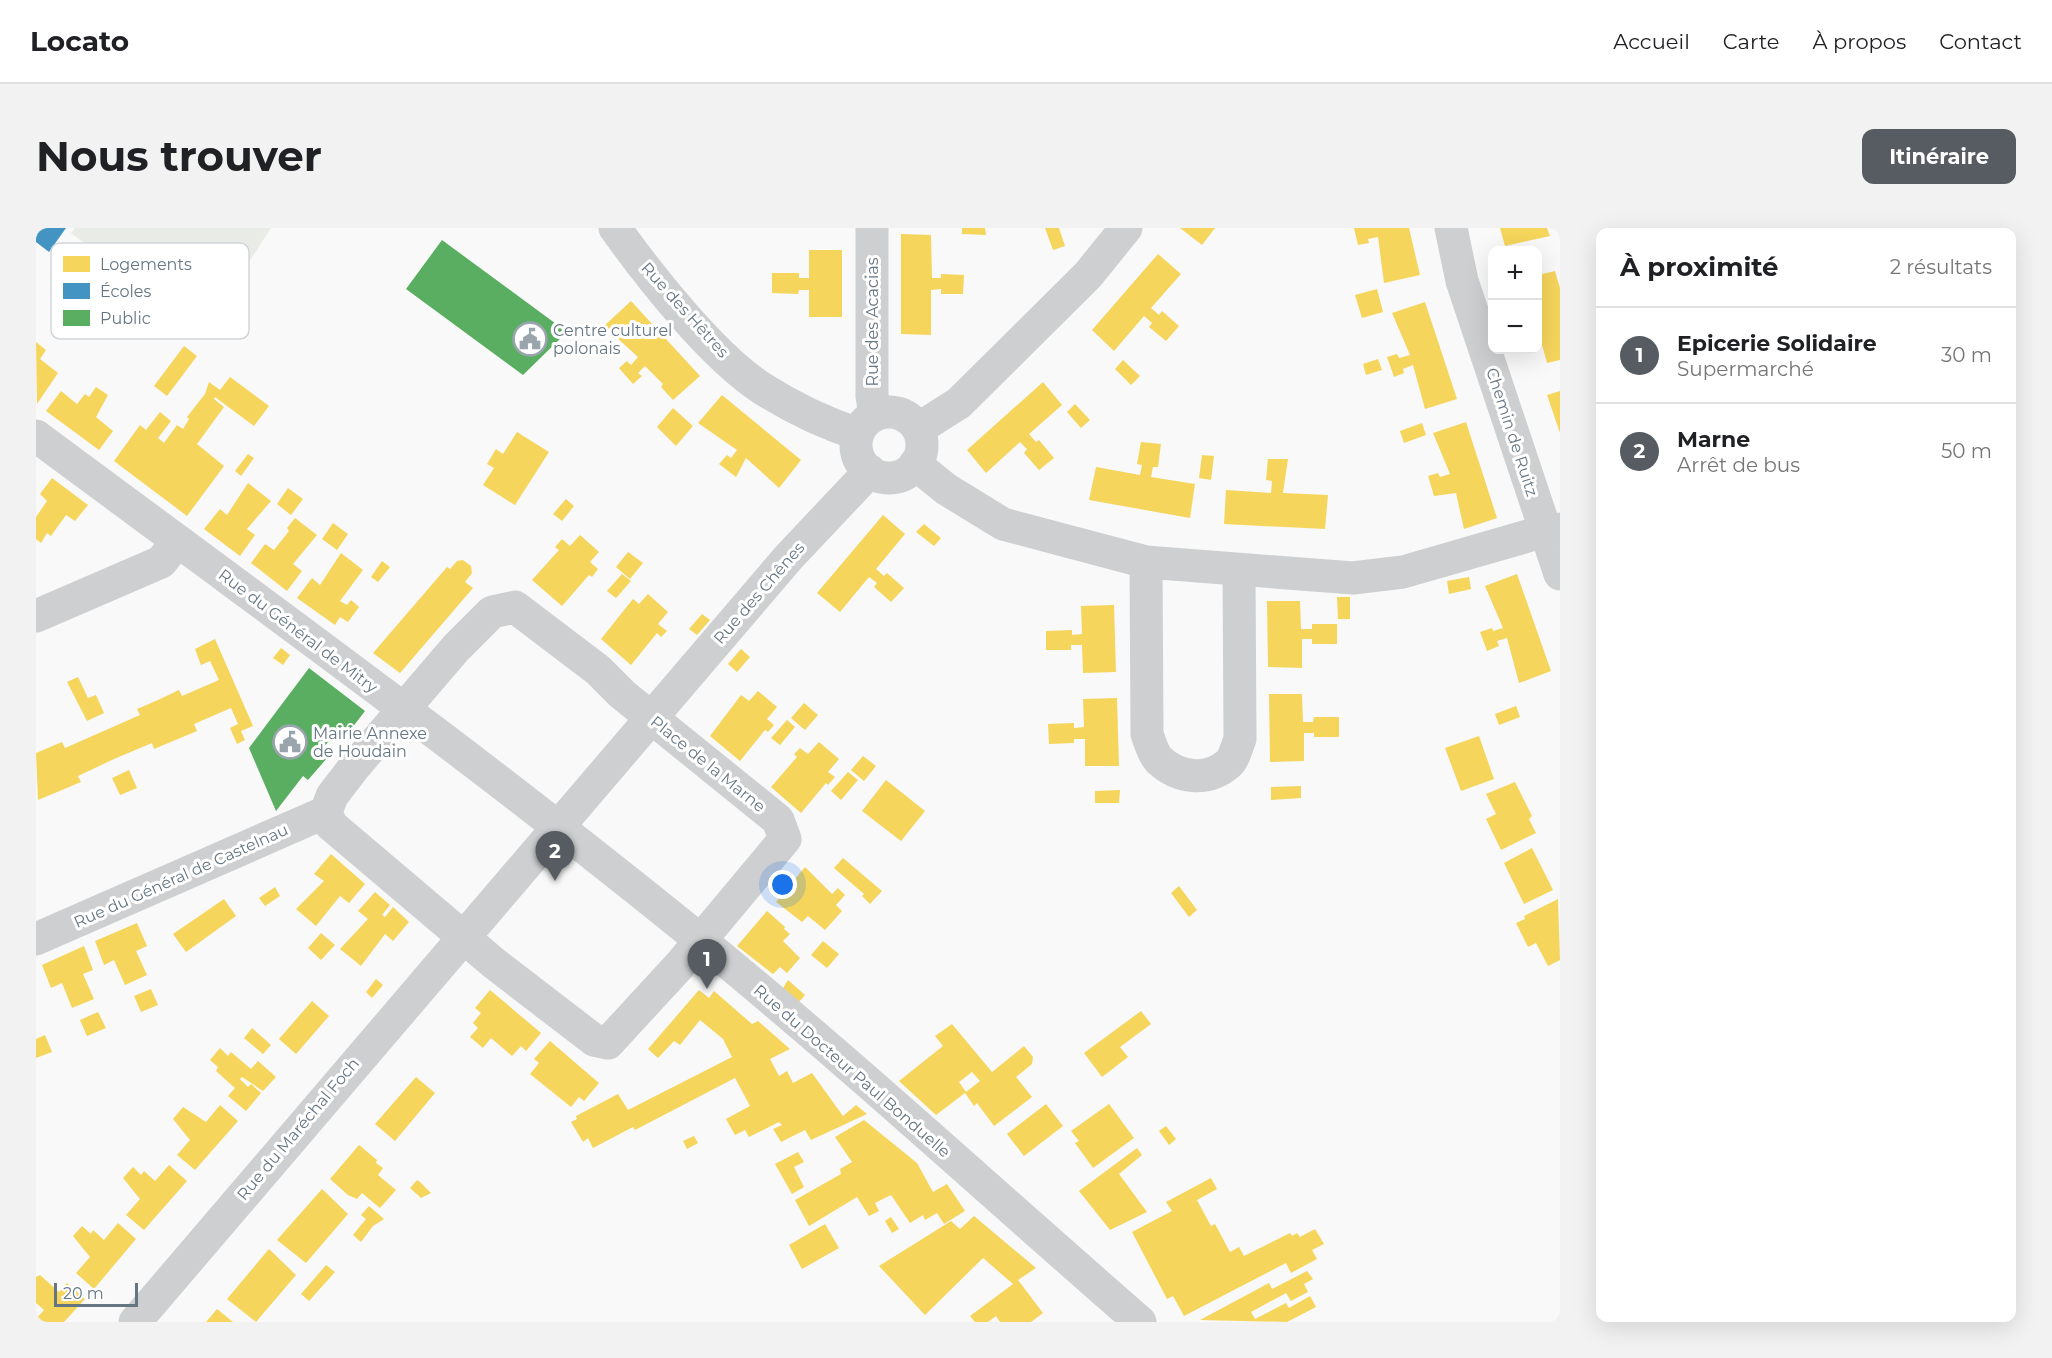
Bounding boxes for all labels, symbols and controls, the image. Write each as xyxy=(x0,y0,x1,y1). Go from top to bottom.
text: Locato xyxy=(30,24,129,58)
text: Accueil xyxy=(1613,29,1690,54)
text: Carte xyxy=(1723,29,1779,54)
text: À propos xyxy=(1812,29,1906,54)
text: Contact xyxy=(1939,29,2022,54)
button: Itinéraire xyxy=(1862,129,2016,184)
text: Nous trouver xyxy=(36,130,322,182)
legend xyxy=(51,243,249,339)
map controls xyxy=(1488,246,1542,354)
button: + xyxy=(1488,246,1542,300)
text: À proximité xyxy=(1620,251,1779,283)
text: Logements xyxy=(100,255,192,274)
text: 2 résultats xyxy=(1890,255,1992,279)
street label: Rue des Acacias xyxy=(863,257,882,386)
street label: Rue des Hêtres xyxy=(637,258,733,362)
text: Écoles xyxy=(100,282,151,301)
button: − xyxy=(1488,300,1542,354)
text: Public xyxy=(100,309,151,328)
public building icon: Centre culturel polonais xyxy=(512,321,548,357)
place label: Centre culturel polonais xyxy=(553,321,672,358)
text: Epicerie Solidaire xyxy=(1677,330,1877,357)
text: 1 xyxy=(1636,343,1643,367)
text: 30 m xyxy=(1941,343,1992,367)
text: Supermarché xyxy=(1677,357,1814,381)
street label: Chemin de Ruitz xyxy=(1482,365,1542,499)
text: Marne xyxy=(1677,426,1750,453)
text: 2 xyxy=(1634,439,1645,463)
text: 50 m xyxy=(1941,439,1992,463)
text: Arrêt de bus xyxy=(1677,453,1800,477)
street label: Rue des Chênes xyxy=(710,538,809,648)
street label: Rue du Général de Mitry xyxy=(215,565,381,697)
street label: Place de la Marne xyxy=(647,712,769,816)
public building icon: Mairie Annexe de Houdain xyxy=(272,724,308,760)
place label: Mairie Annexe de Houdain xyxy=(313,724,427,761)
street label: Rue du Général de Castelnau xyxy=(71,820,291,932)
pin: 2 xyxy=(536,832,574,881)
your location xyxy=(768,870,797,899)
pin: 1 xyxy=(688,940,726,989)
street label: Rue du Docteur Paul Bonduelle xyxy=(750,981,954,1161)
street label: Rue du Maréchal Foch xyxy=(233,1054,363,1204)
scale bar xyxy=(54,1280,138,1308)
text: 20 m xyxy=(63,1284,104,1303)

